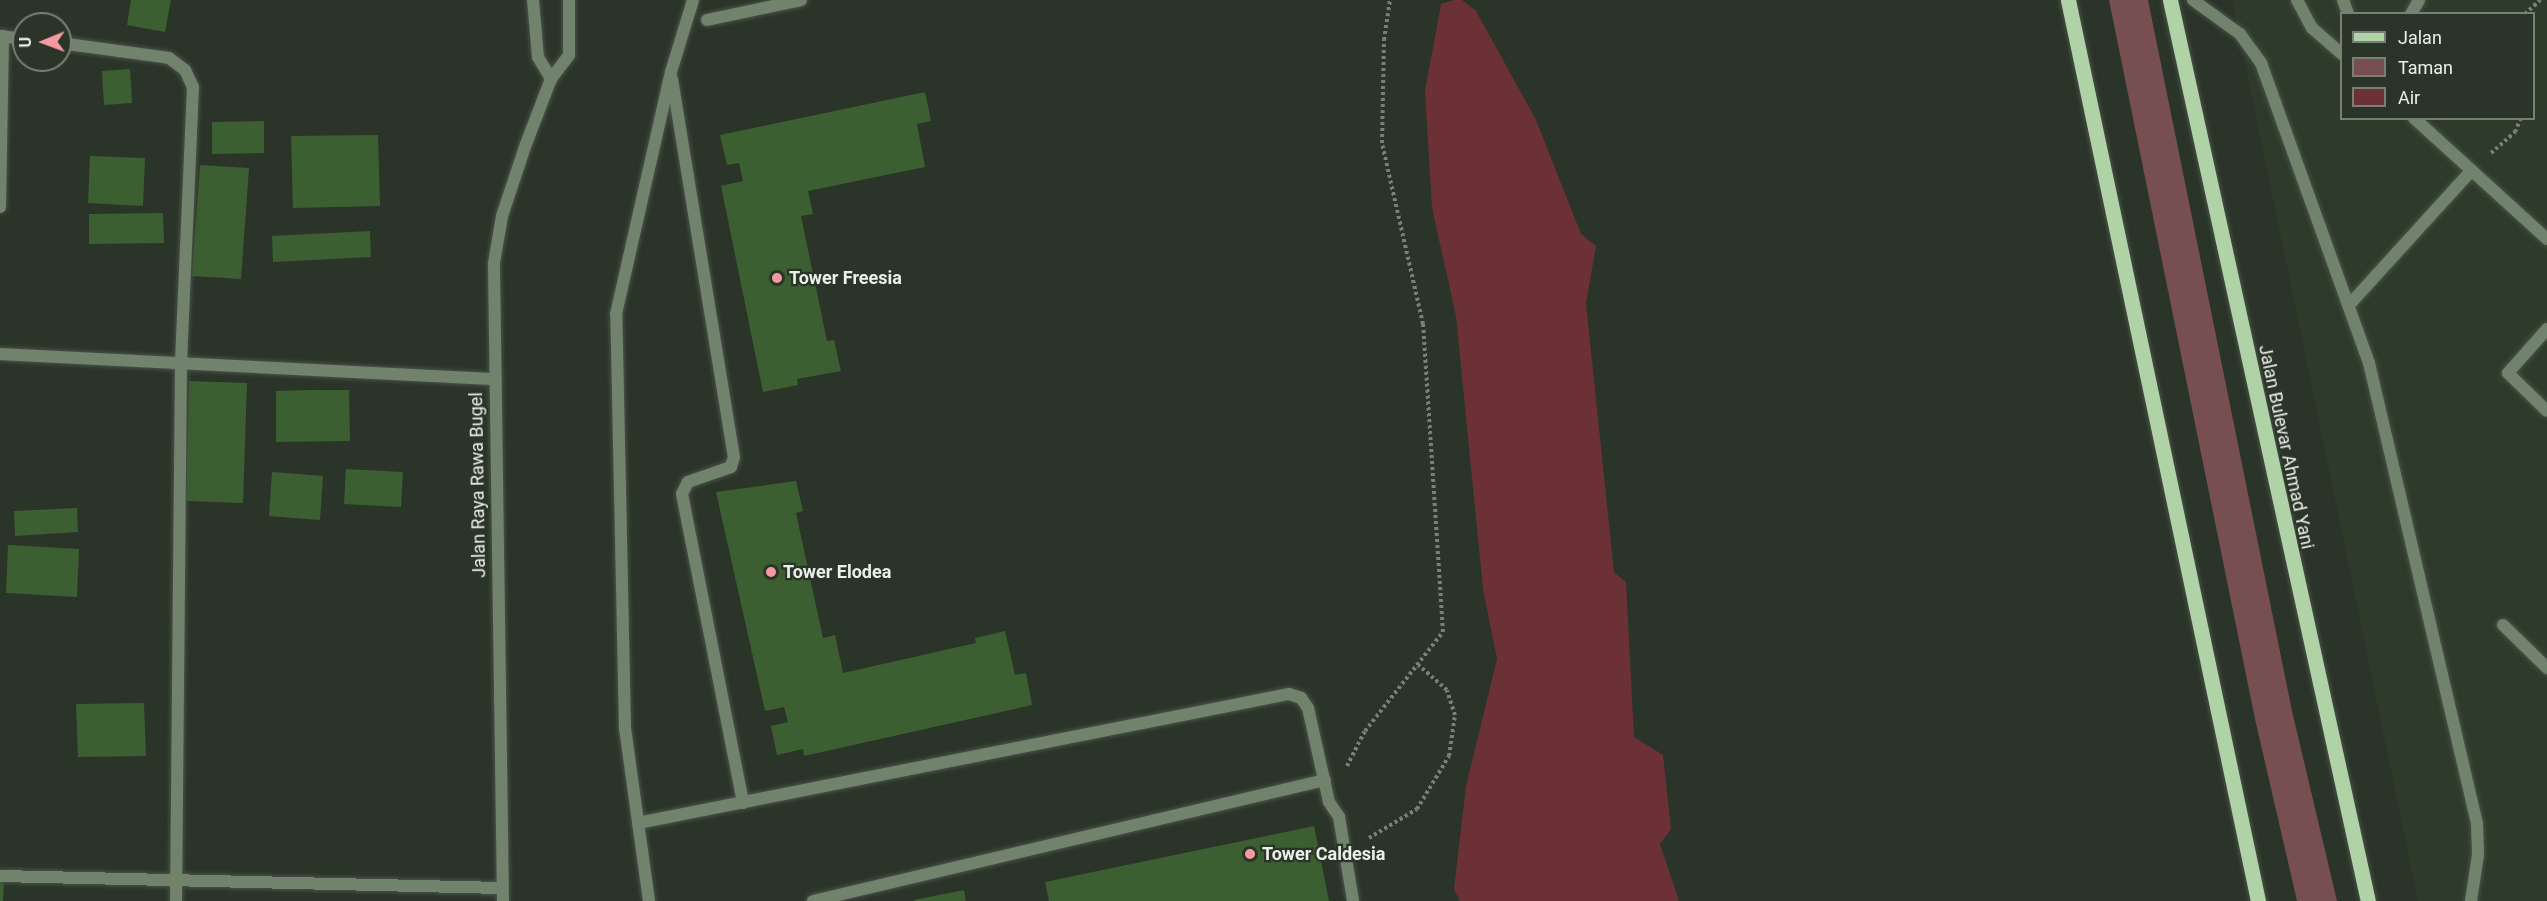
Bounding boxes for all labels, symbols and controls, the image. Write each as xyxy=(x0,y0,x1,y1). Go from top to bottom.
north arrow xyxy=(12,12,72,72)
legend xyxy=(2340,12,2535,120)
text: Jalan xyxy=(2398,27,2442,48)
text: U xyxy=(16,37,35,48)
text: Taman xyxy=(2398,57,2453,78)
text: Air xyxy=(2398,87,2420,108)
place label: Tower Freesia xyxy=(789,267,902,289)
marker: Tower Freesia xyxy=(770,271,784,285)
street label: Jalan Bulevar Ahmad Yani xyxy=(2254,343,2318,551)
street label: Jalan Raya Rawa Bugel xyxy=(466,392,490,578)
place label: Tower Elodea xyxy=(783,561,891,583)
marker: Tower Elodea xyxy=(764,565,778,579)
place label: Tower Caldesia xyxy=(1262,843,1385,865)
marker: Tower Caldesia xyxy=(1243,847,1257,861)

